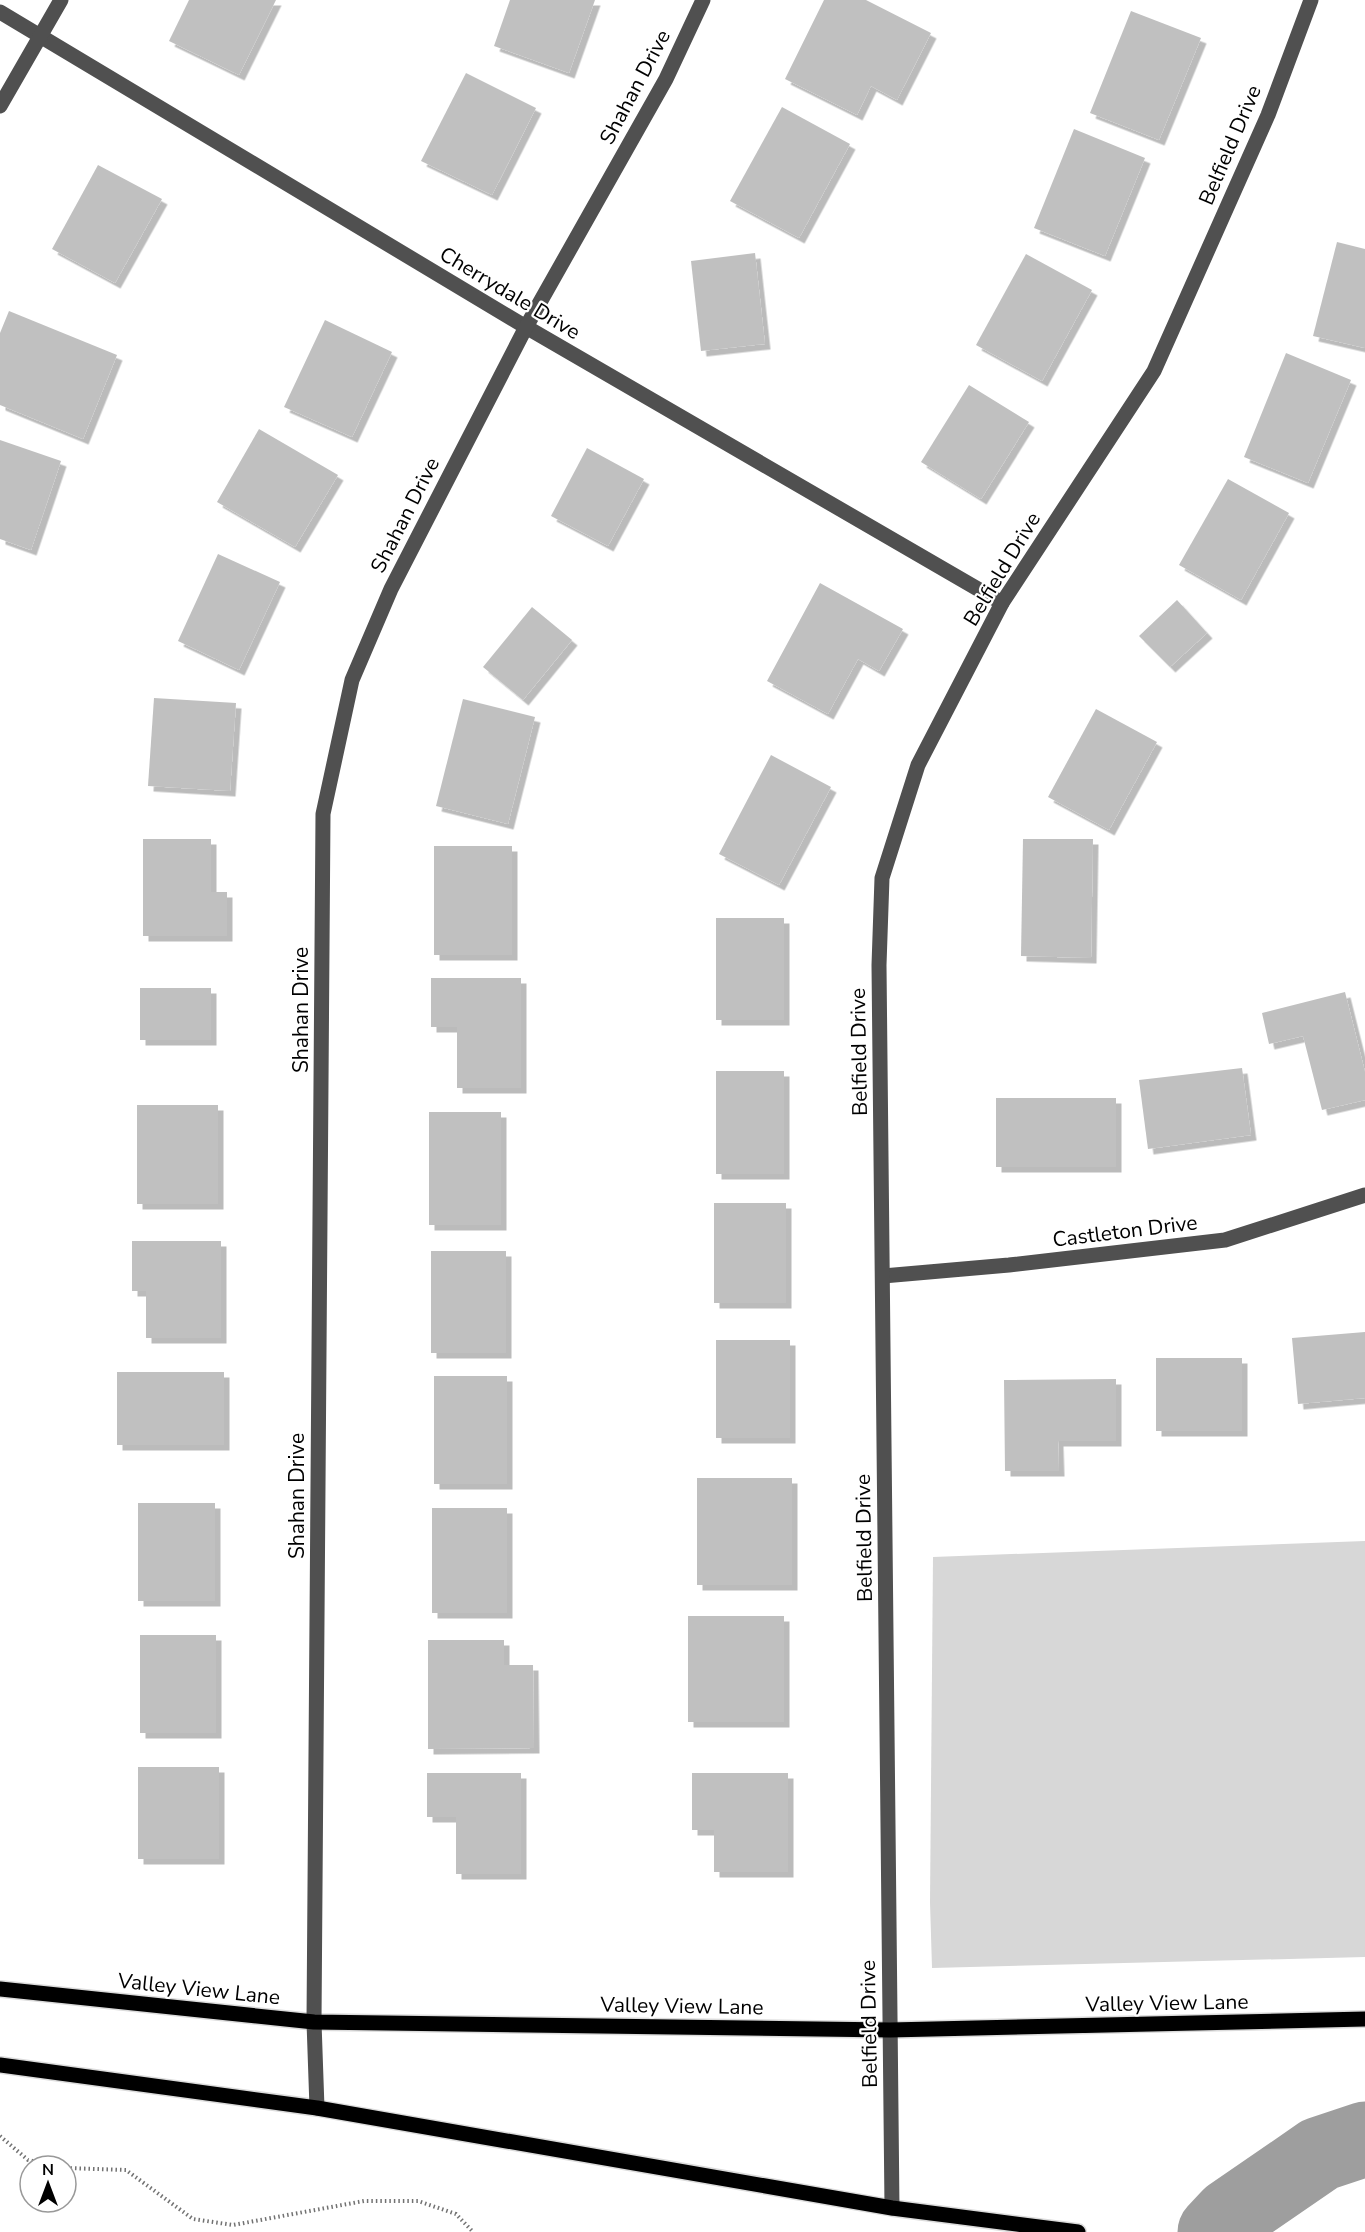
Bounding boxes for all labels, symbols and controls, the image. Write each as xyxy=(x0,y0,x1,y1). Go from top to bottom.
street label: Shahan Drive xyxy=(593,25,677,149)
street label: Belfield Drive xyxy=(1192,81,1268,209)
street label: Cherrydale Drive xyxy=(434,240,586,346)
street label: Shahan Drive xyxy=(364,452,446,578)
street label: Belfield Drive xyxy=(957,507,1047,631)
street label: Shahan Drive xyxy=(287,947,315,1073)
street label: Belfield Drive xyxy=(844,988,874,1116)
street label: Castleton Drive xyxy=(1051,1208,1199,1254)
street label: Shahan Drive xyxy=(283,1433,311,1559)
street label: Belfield Drive xyxy=(849,1474,879,1602)
street label: Belfield Drive xyxy=(854,1960,884,2088)
street label: Valley View Lane xyxy=(115,1966,282,2011)
street label: Valley View Lane xyxy=(1084,1988,1249,2018)
street label: Valley View Lane xyxy=(599,1991,764,2021)
north arrow xyxy=(18,2154,78,2214)
text: N xyxy=(42,2159,54,2181)

